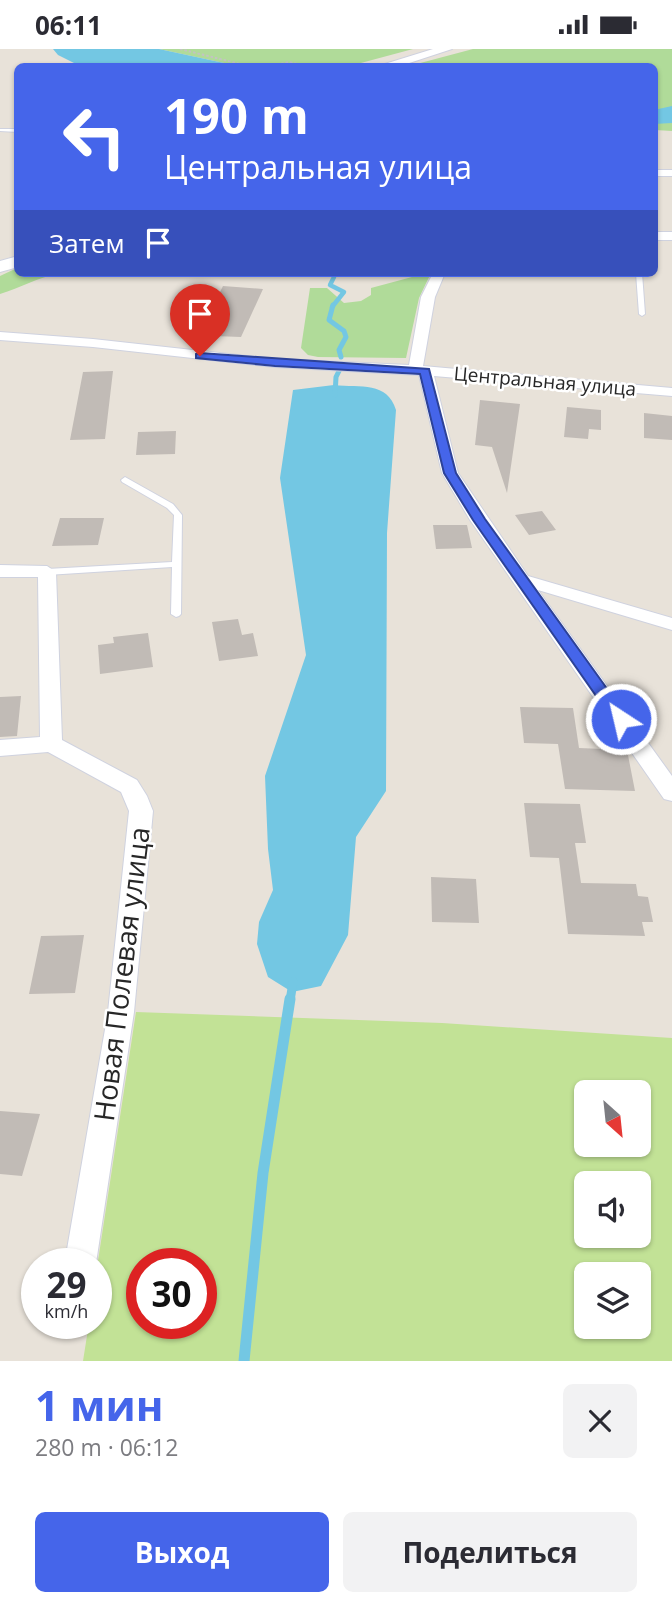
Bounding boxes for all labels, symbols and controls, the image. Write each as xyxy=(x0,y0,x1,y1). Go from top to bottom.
text: 06:11 xyxy=(35,7,102,43)
text: 190 m xyxy=(164,82,309,148)
icon: left xyxy=(49,91,140,182)
text: Центральная улица xyxy=(164,145,472,188)
icon: arrive xyxy=(139,224,177,262)
text: Затем xyxy=(49,225,125,261)
pin xyxy=(170,284,230,356)
icon: arrive xyxy=(181,295,219,333)
street label: Центральная улица xyxy=(453,360,637,402)
position arrow xyxy=(584,682,658,756)
street label: Новая Полевая улица xyxy=(84,825,158,1123)
north arrow xyxy=(574,1080,651,1157)
map controls xyxy=(574,1080,651,1339)
button: sound xyxy=(574,1171,651,1248)
speed limit sign: 30 xyxy=(126,1248,217,1339)
text: 29 xyxy=(46,1261,87,1308)
button: layers xyxy=(574,1262,651,1339)
text: km/h xyxy=(45,1299,88,1323)
text: 1 мин xyxy=(35,1376,163,1433)
button: close xyxy=(563,1384,637,1458)
text: 280 m · 06:12 xyxy=(35,1431,178,1463)
button: Выход xyxy=(35,1512,329,1592)
button: Поделиться xyxy=(343,1512,637,1592)

